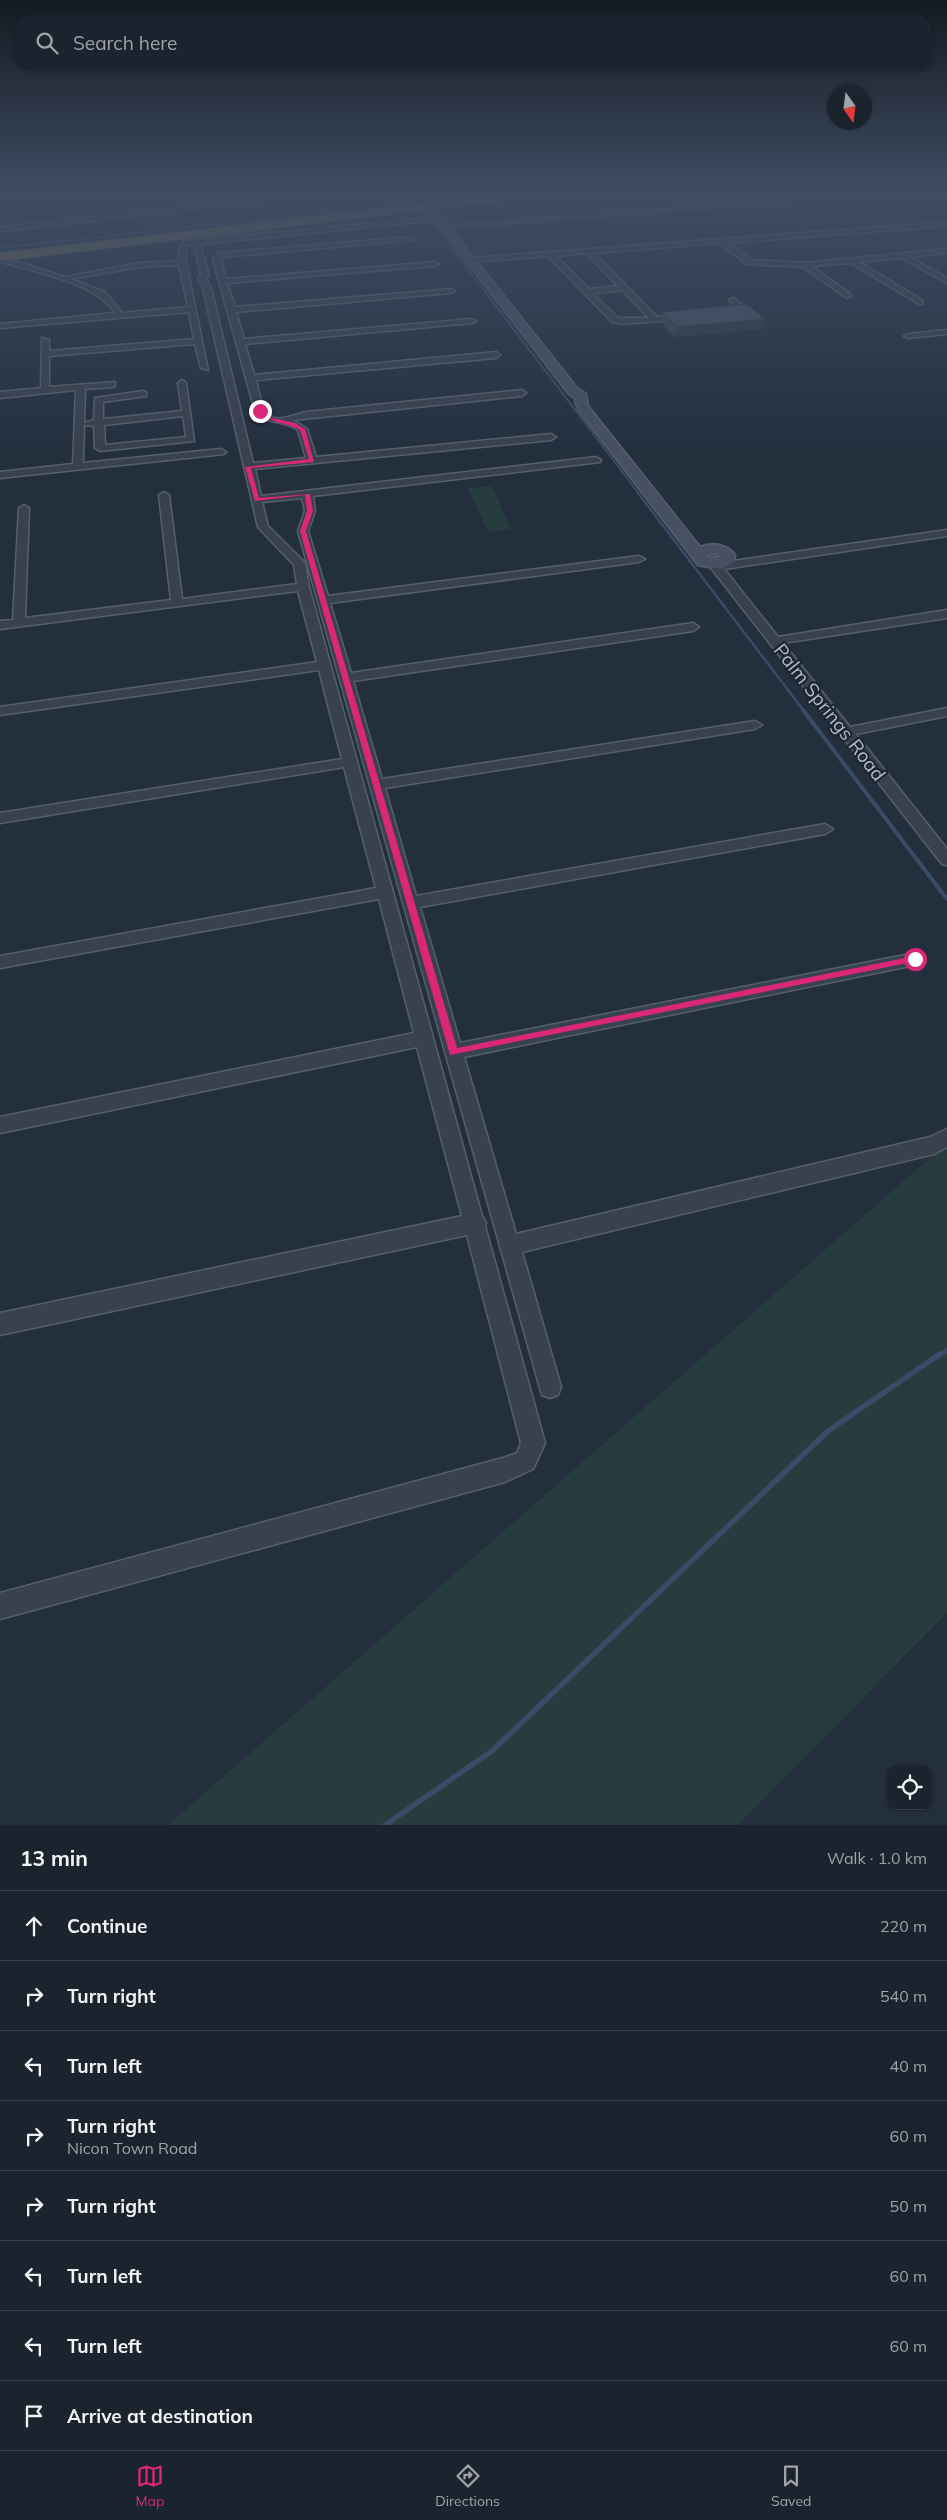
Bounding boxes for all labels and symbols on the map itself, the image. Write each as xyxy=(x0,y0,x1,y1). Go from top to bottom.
north arrow xyxy=(827,85,872,130)
route end xyxy=(249,400,272,423)
street label: Palm Springs Road xyxy=(769,639,891,785)
route start xyxy=(904,948,927,971)

